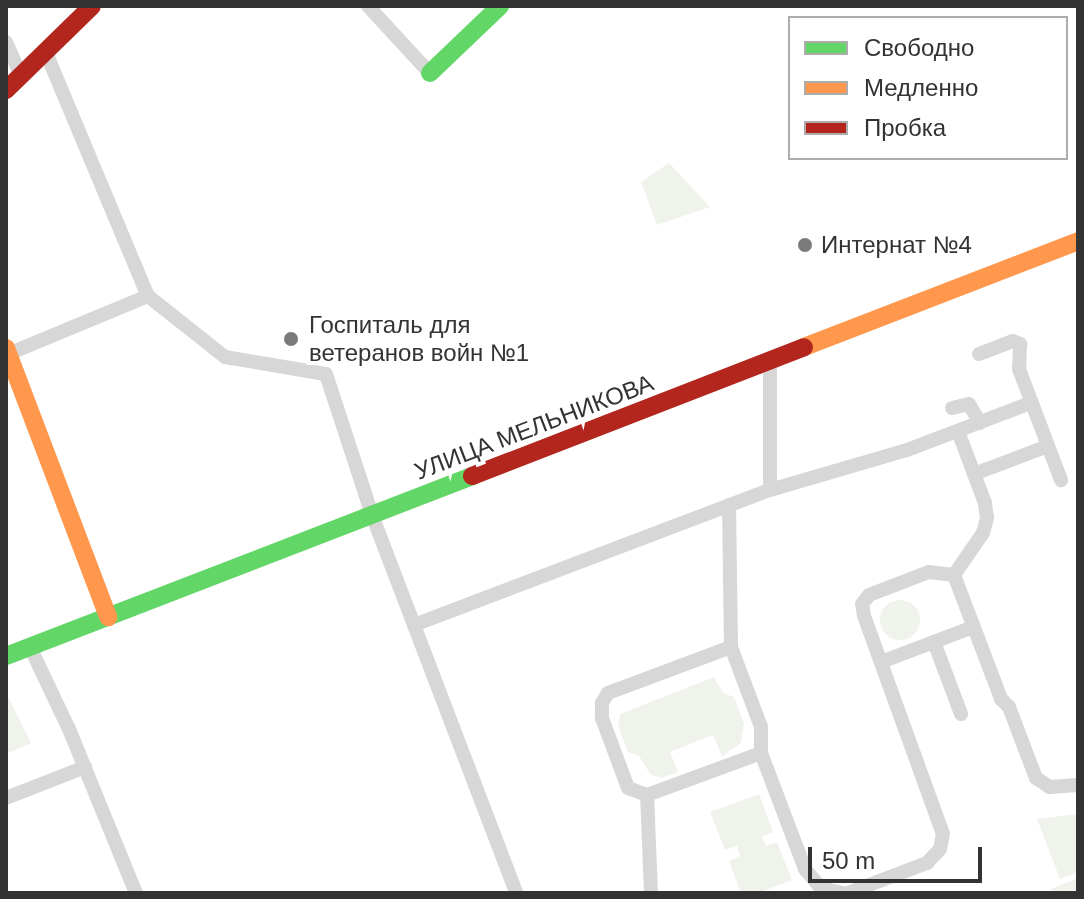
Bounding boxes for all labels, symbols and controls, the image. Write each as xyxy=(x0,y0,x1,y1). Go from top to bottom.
legend xyxy=(788,16,1068,160)
text: Свободно xyxy=(864,34,974,61)
text: Медленно xyxy=(864,74,978,101)
text: Пробка xyxy=(864,114,946,141)
place label: Интернат №4 xyxy=(821,231,972,259)
marker: Интернат №4 xyxy=(796,236,814,254)
place label: Госпиталь для ветеранов войн №1 xyxy=(309,311,529,367)
marker: Госпиталь для ветеранов войн №1 xyxy=(280,328,302,350)
street label: УЛИЦА МЕЛЬНИКОВА xyxy=(410,368,658,486)
scale bar xyxy=(812,831,986,881)
text: 50 m xyxy=(822,847,875,874)

